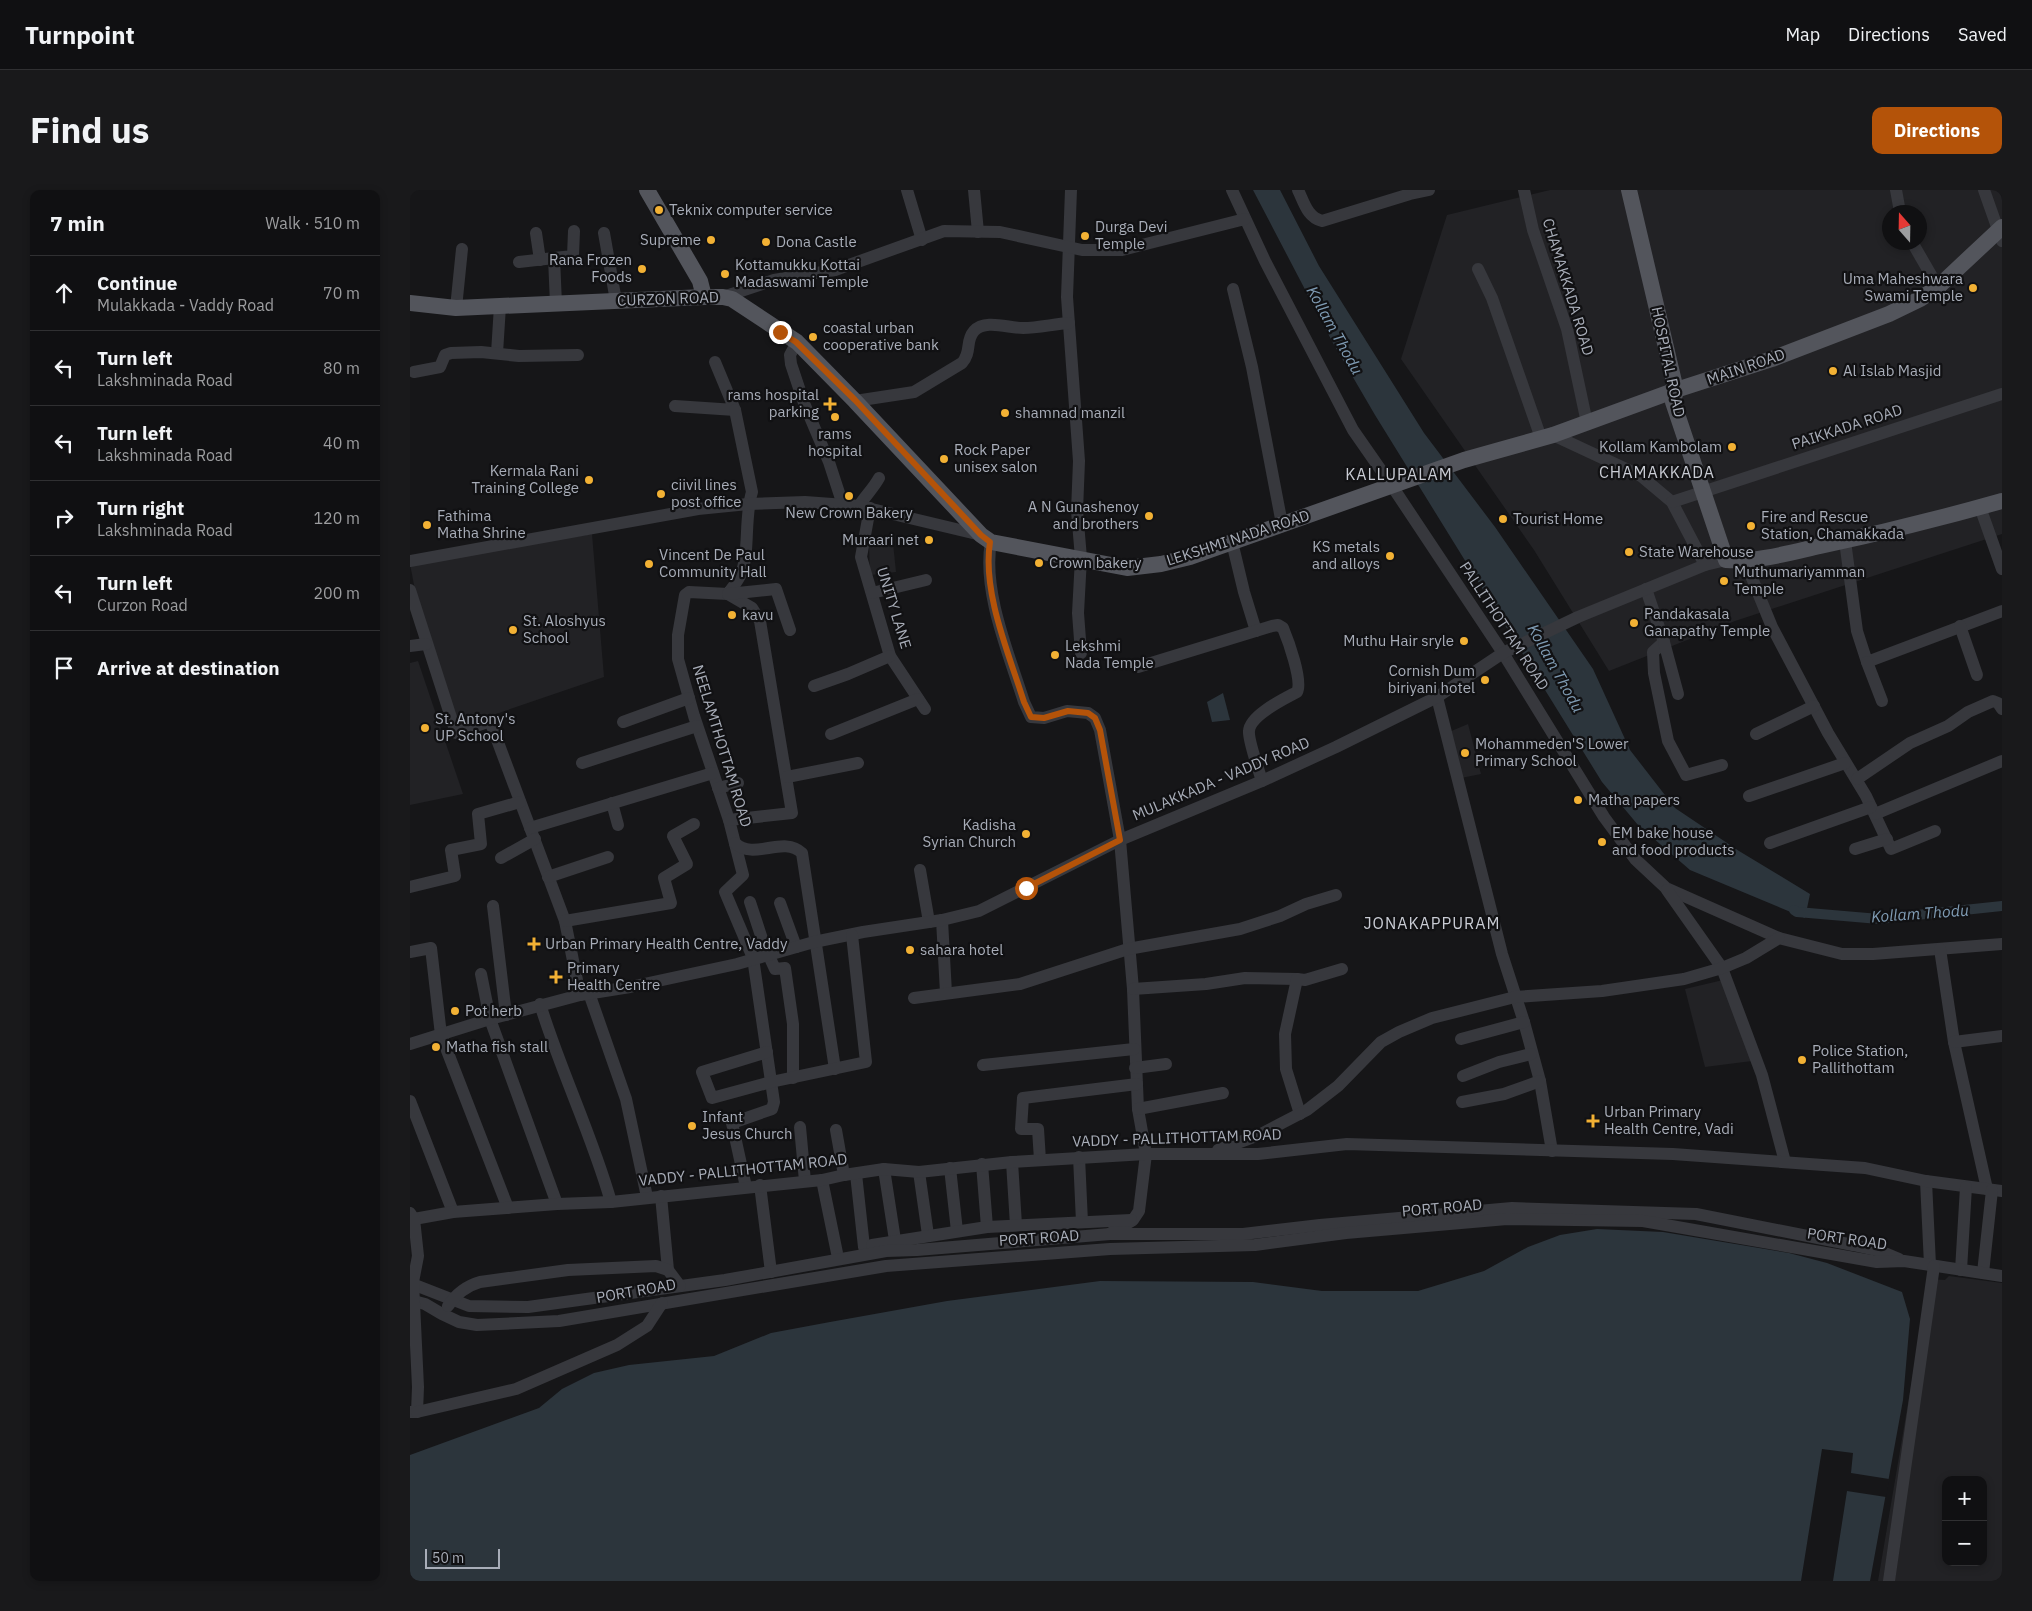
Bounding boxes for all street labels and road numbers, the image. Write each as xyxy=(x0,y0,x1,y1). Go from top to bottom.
street label: CHAMAKKADA ROAD xyxy=(1539,216,1598,358)
street label: CURZON ROAD xyxy=(617,287,719,310)
street label: HOSPITAL ROAD xyxy=(1647,305,1690,419)
street label: MAIN ROAD xyxy=(1704,344,1787,389)
street label: PAIKKADA ROAD xyxy=(1789,400,1905,453)
street label: LEKSHMI NADA ROAD xyxy=(1164,505,1312,570)
street label: PALLITHOTTAM ROAD xyxy=(1456,558,1553,694)
street label: UNITY LANE xyxy=(873,565,916,651)
street label: NEELAMTHOTTAM ROAD xyxy=(689,662,756,829)
street label: MULAKKADA - VADDY ROAD xyxy=(1129,733,1312,825)
street label: VADDY - PALLITHOTTAM ROAD xyxy=(1072,1124,1282,1151)
street label: VADDY - PALLITHOTTAM ROAD xyxy=(638,1149,848,1190)
street label: PORT ROAD xyxy=(1401,1195,1483,1220)
street label: PORT ROAD xyxy=(1806,1223,1888,1254)
street label: PORT ROAD xyxy=(998,1225,1080,1250)
street label: PORT ROAD xyxy=(595,1274,677,1307)

